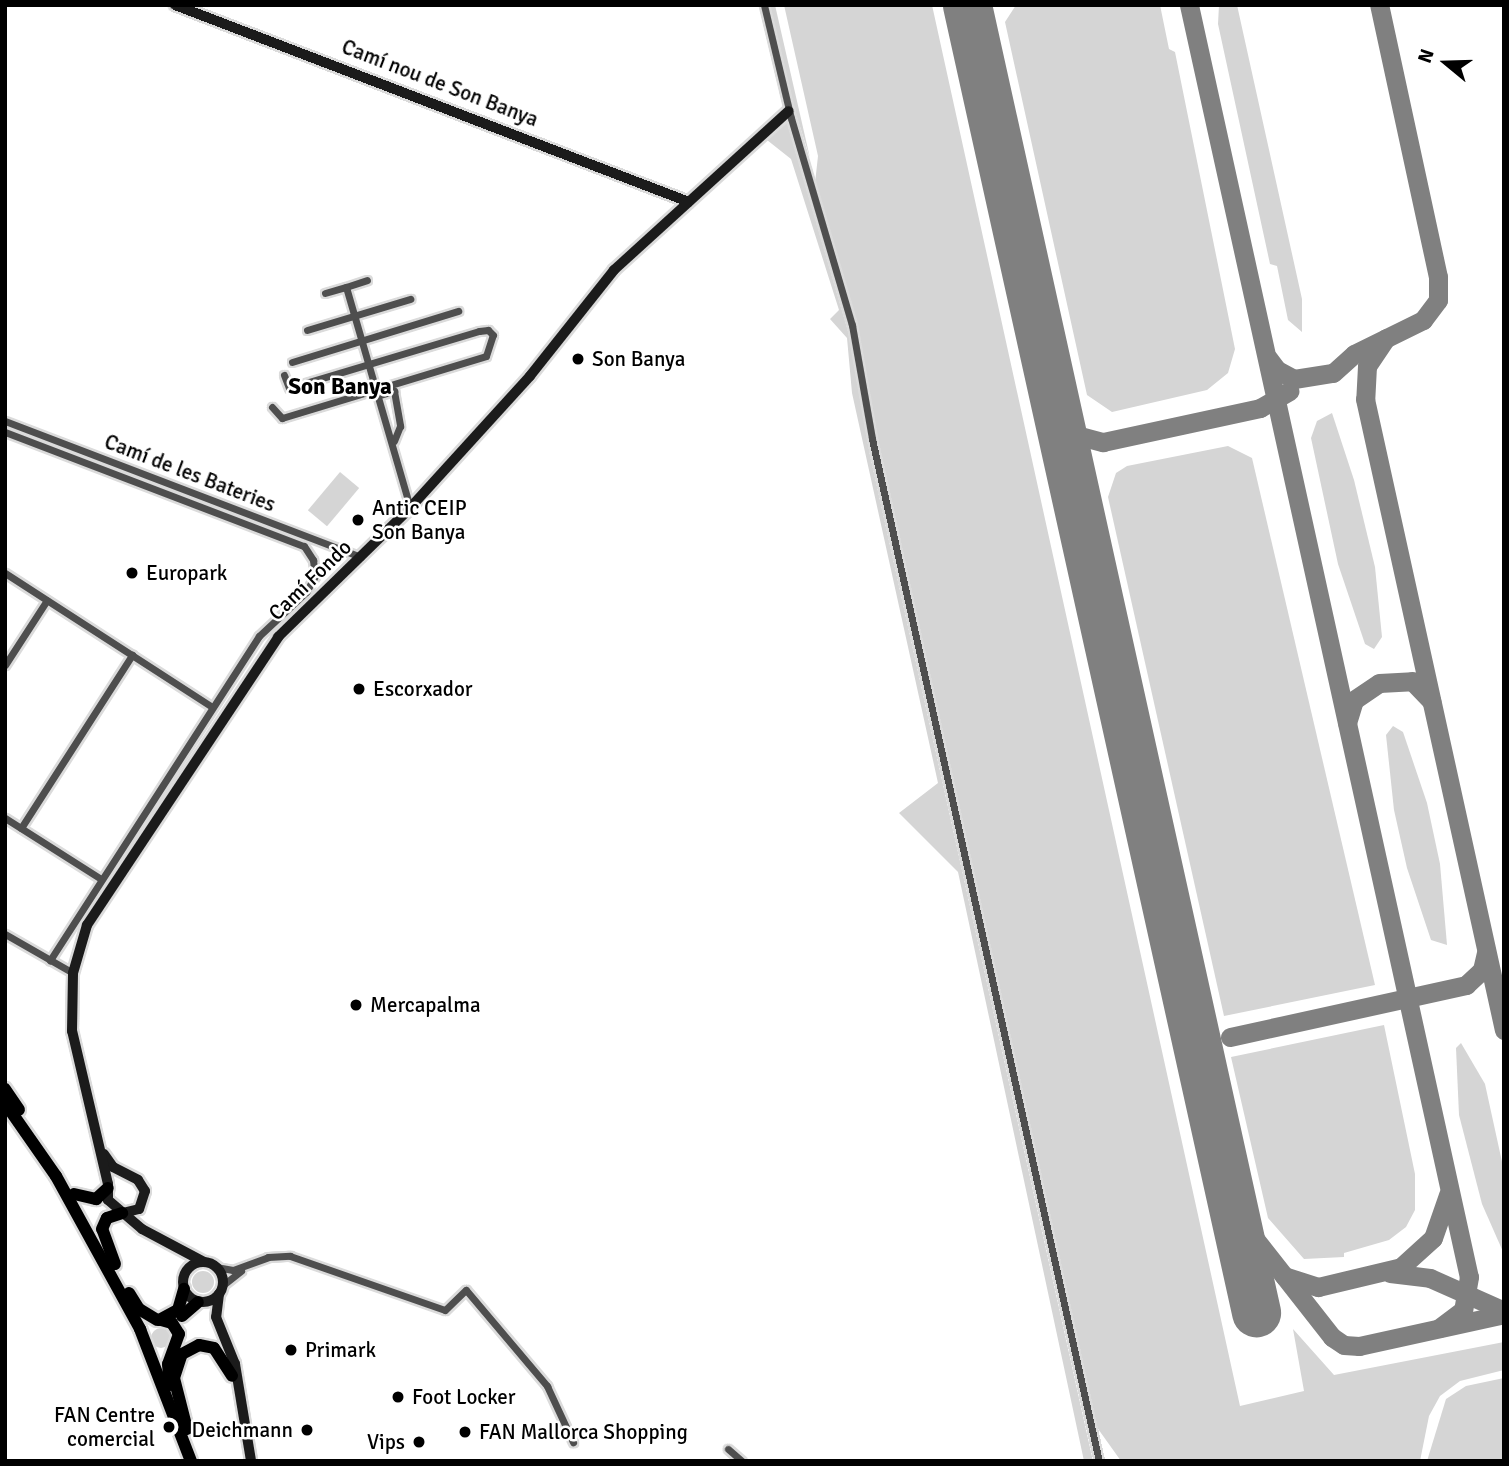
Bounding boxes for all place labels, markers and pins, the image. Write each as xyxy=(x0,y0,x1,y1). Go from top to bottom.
place label: Son Banya xyxy=(592,346,685,372)
marker: Son Banya xyxy=(570,351,586,367)
place label: Antic CEIP Son Banya xyxy=(372,495,467,545)
marker: Antic CEIP Son Banya xyxy=(350,512,366,528)
place label: Europark xyxy=(146,560,227,586)
marker: Europark xyxy=(124,565,140,581)
place label: Escorxador xyxy=(373,676,473,702)
marker: Escorxador xyxy=(351,681,367,697)
place label: Mercapalma xyxy=(370,992,481,1018)
marker: Mercapalma xyxy=(348,997,364,1013)
place label: Primark xyxy=(305,1337,376,1363)
marker: Primark xyxy=(283,1342,299,1358)
place label: Foot Locker xyxy=(412,1384,516,1410)
marker: Foot Locker xyxy=(390,1389,406,1405)
place label: FAN Centre comercial xyxy=(54,1402,155,1452)
place label: Deichmann xyxy=(192,1417,293,1443)
marker: FAN Centre comercial xyxy=(161,1419,177,1435)
place label: FAN Mallorca Shopping xyxy=(479,1419,688,1445)
marker: Deichmann xyxy=(299,1422,315,1438)
marker: FAN Mallorca Shopping xyxy=(457,1424,473,1440)
place label: Vips xyxy=(367,1429,405,1455)
marker: Vips xyxy=(411,1434,427,1450)

